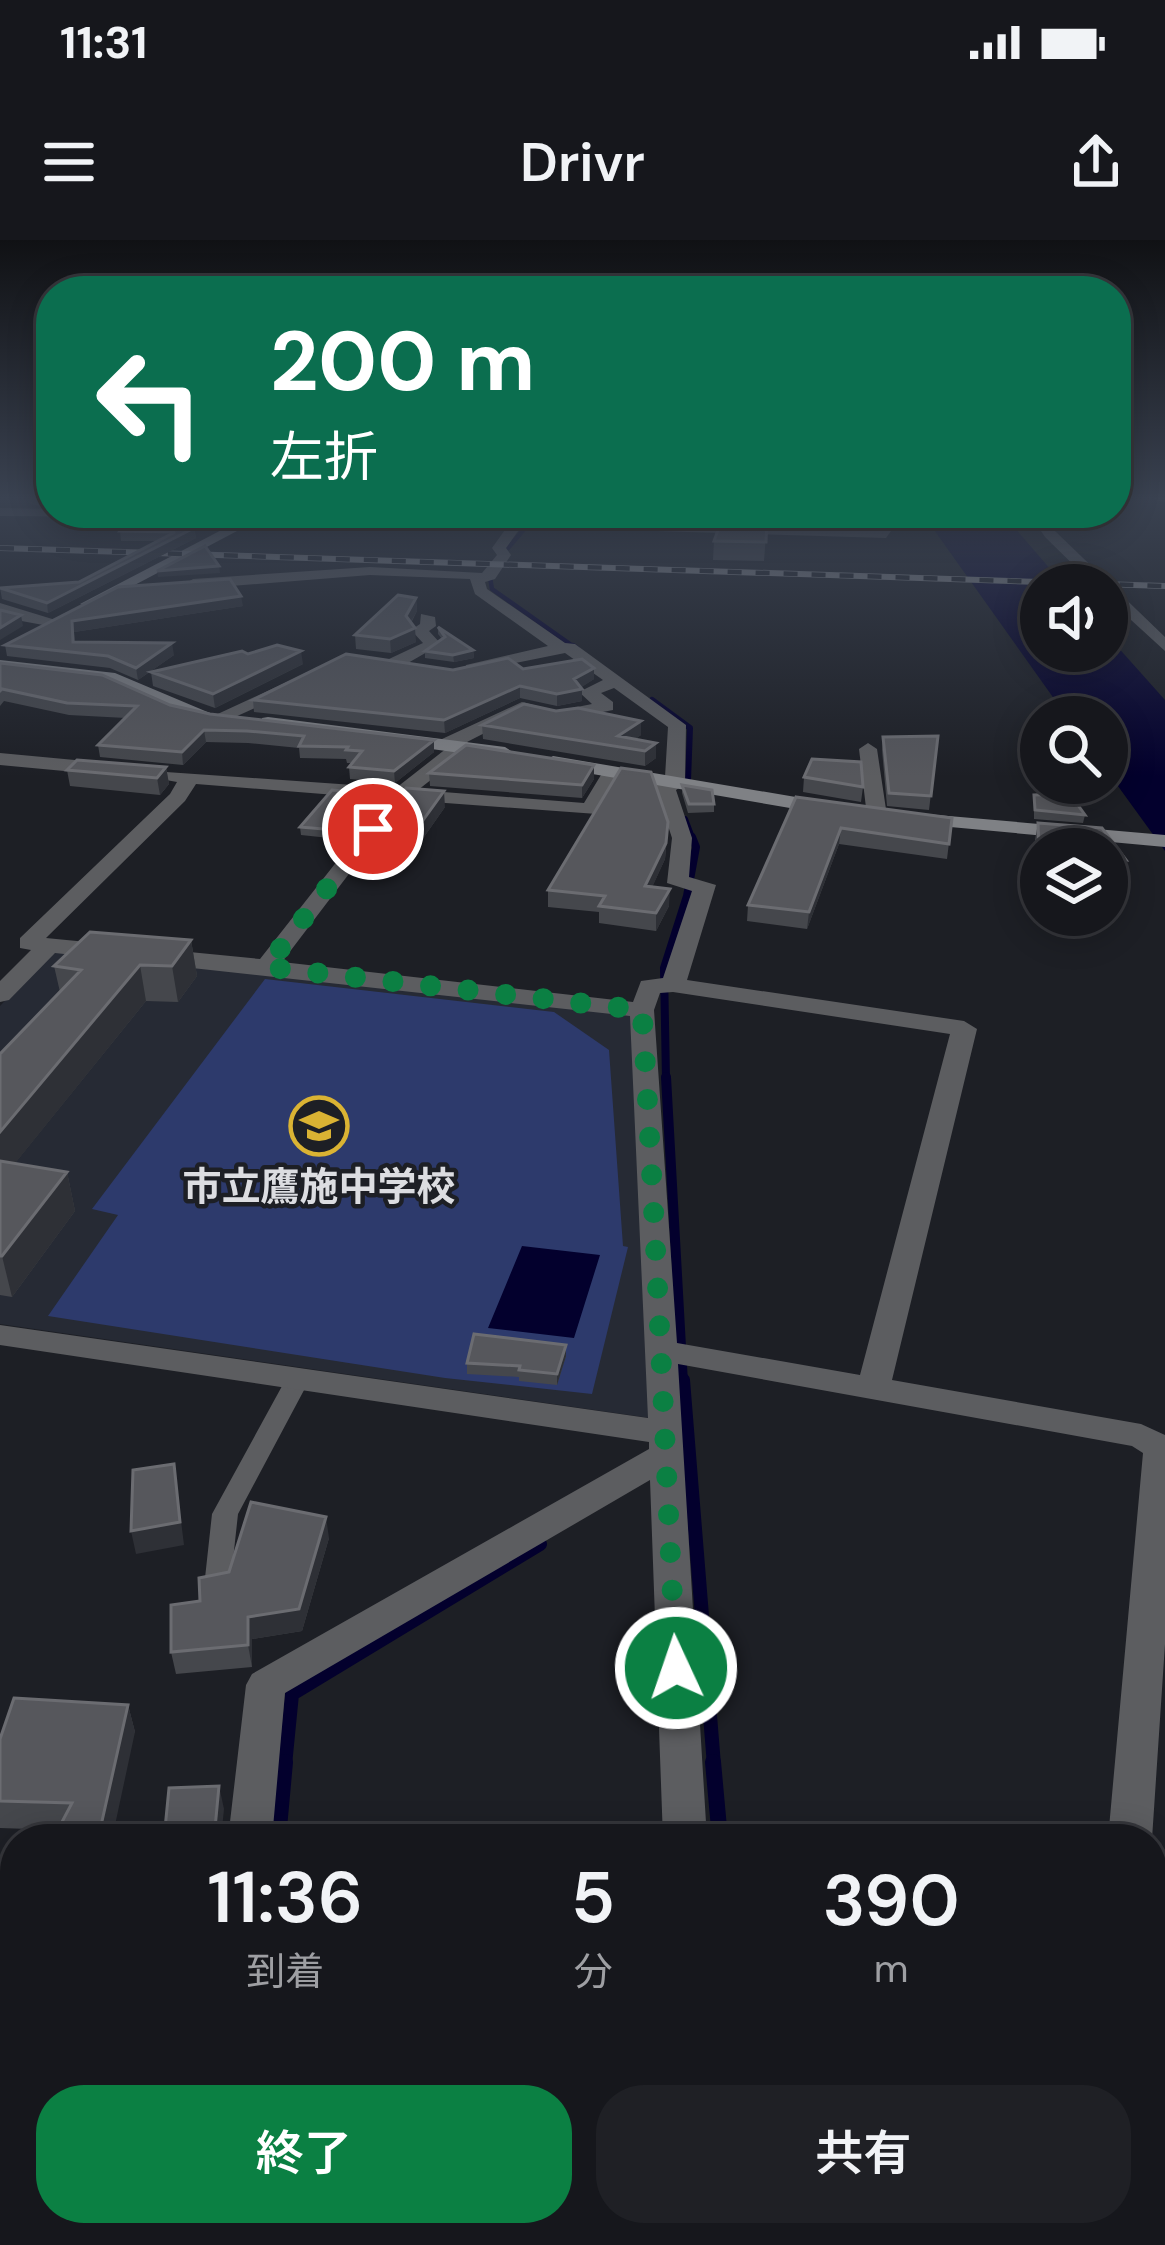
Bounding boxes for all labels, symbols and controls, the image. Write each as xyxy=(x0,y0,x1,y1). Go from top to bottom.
text: 11:31 xyxy=(60,13,147,72)
text: Drivr xyxy=(520,127,645,198)
icon: menu xyxy=(36,129,102,195)
icon: share xyxy=(1063,129,1129,195)
text: 200 m xyxy=(270,307,535,416)
icon: left xyxy=(72,324,228,480)
text: 左折 xyxy=(270,422,378,493)
map controls xyxy=(1020,564,1128,936)
button: sound xyxy=(1020,564,1128,672)
button: search xyxy=(1020,696,1128,804)
pin xyxy=(322,778,424,880)
icon: arrive xyxy=(340,796,406,862)
button: layers xyxy=(1020,828,1128,936)
school or university icon: 市立鷹施中学校 xyxy=(288,1095,350,1157)
place label: 市立鷹施中学校 xyxy=(182,1161,456,1212)
position arrow xyxy=(613,1605,739,1731)
text: 11:36 xyxy=(207,1851,363,1944)
text: 5 xyxy=(571,1851,615,1944)
text: 390 xyxy=(823,1854,960,1947)
text: m xyxy=(874,1943,908,1994)
text: 到着 xyxy=(246,1946,324,1997)
text: 分 xyxy=(573,1946,612,1997)
button: 終了 xyxy=(36,2085,572,2223)
button: 共有 xyxy=(596,2085,1131,2223)

